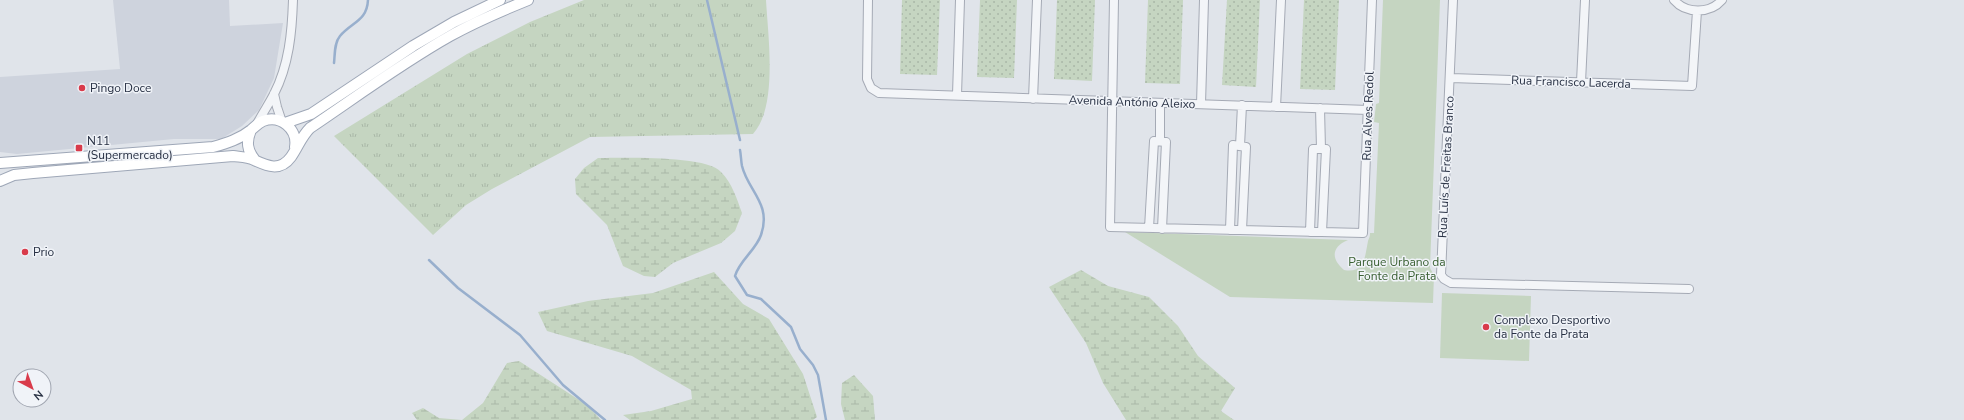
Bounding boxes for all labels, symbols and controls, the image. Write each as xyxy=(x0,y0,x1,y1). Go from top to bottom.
street label: Rua Alves Redol xyxy=(1358,71,1378,161)
street label: Rua Francisco Lacerda xyxy=(1511,72,1631,92)
place label: Pingo Doce xyxy=(90,80,151,96)
marker: Pingo Doce xyxy=(77,83,87,93)
street label: Avenida António Aleixo xyxy=(1068,92,1196,112)
street label: Rua Luís de Freitas Branco xyxy=(1434,95,1458,238)
place label: N11 (Supermercado) xyxy=(87,133,173,163)
marker: N11 (Supermercado) xyxy=(74,143,84,153)
place label: Prio xyxy=(33,244,55,260)
marker: Prio xyxy=(20,247,30,257)
park label: Parque Urbano da Fonte da Prata xyxy=(1348,254,1446,284)
place label: Complexo Desportivo da Fonte da Prata xyxy=(1494,312,1611,342)
marker: Complexo Desportivo da Fonte da Prata xyxy=(1481,322,1491,332)
north arrow xyxy=(12,368,52,408)
text: N xyxy=(30,387,46,404)

